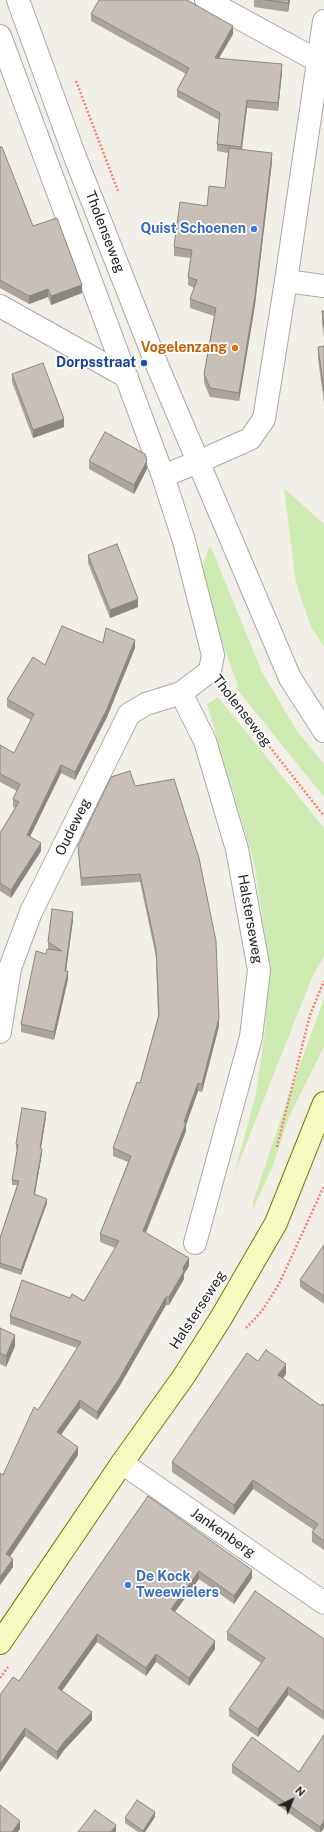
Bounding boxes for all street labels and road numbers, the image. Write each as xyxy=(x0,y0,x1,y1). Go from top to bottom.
street label: Tholenseweg xyxy=(82,189,128,275)
street label: Tholenseweg xyxy=(209,672,275,750)
street label: Oudeweg xyxy=(52,795,94,859)
street label: Halsterseweg xyxy=(234,873,266,965)
street label: Halsterseweg xyxy=(166,1268,230,1352)
street label: Jankenberg xyxy=(187,1505,259,1561)

